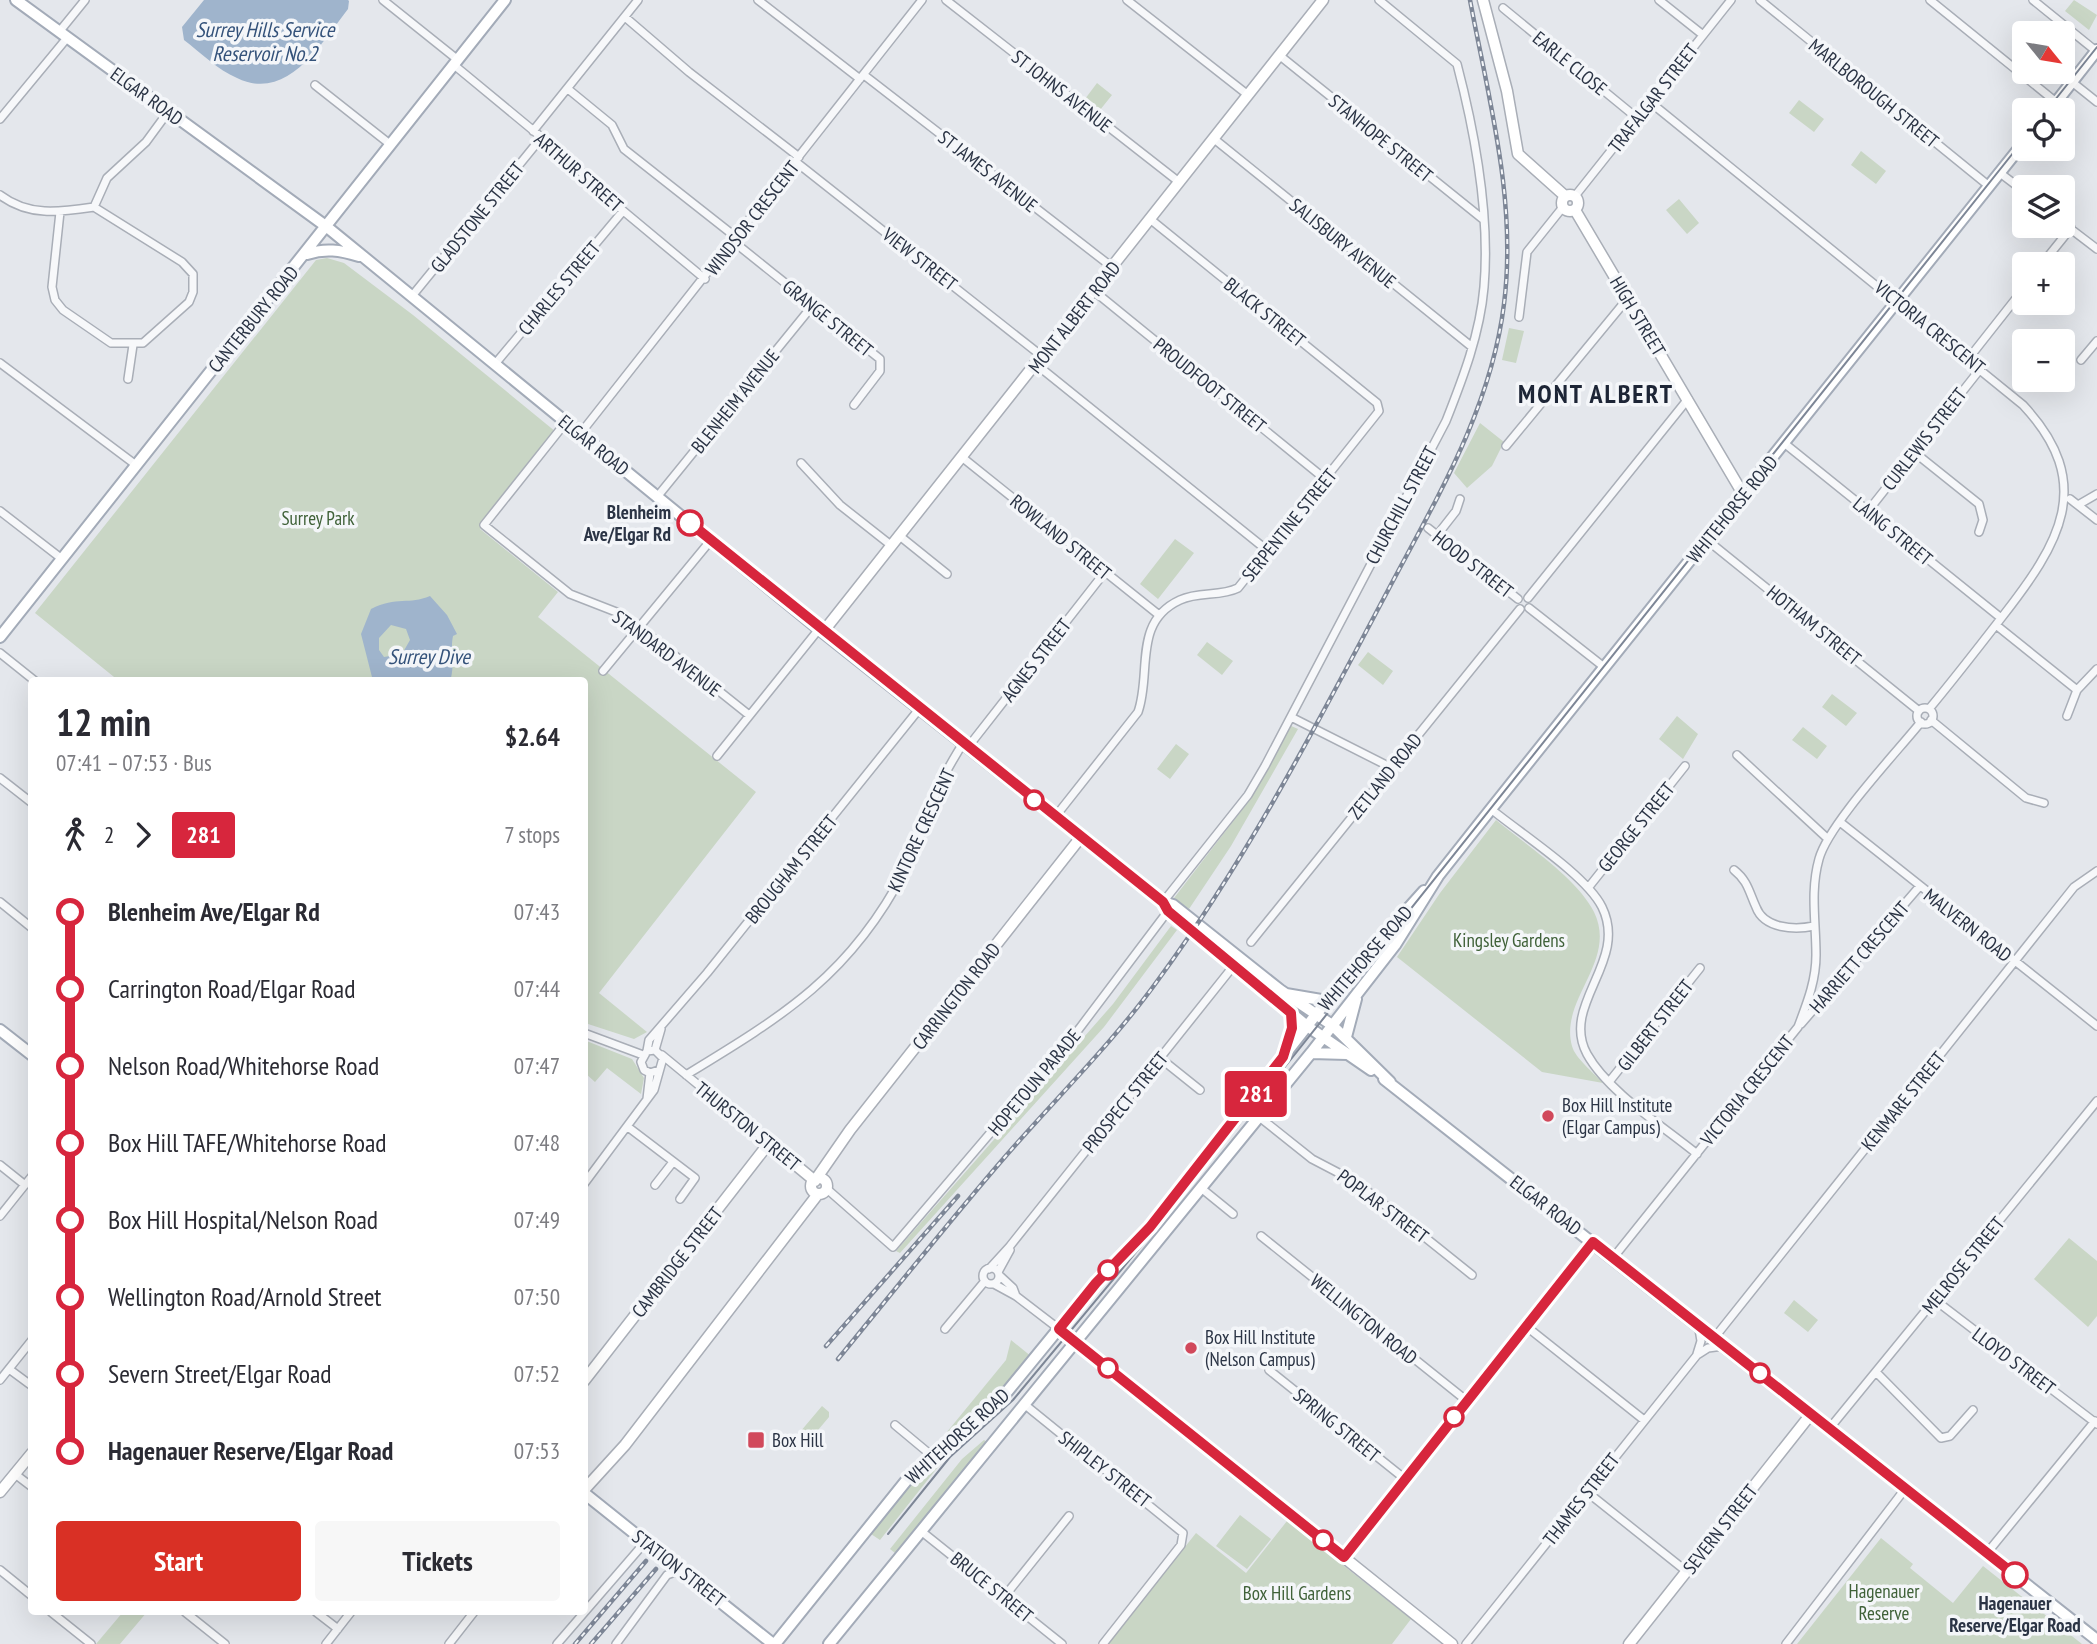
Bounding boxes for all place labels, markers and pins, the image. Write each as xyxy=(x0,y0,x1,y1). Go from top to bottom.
place label: Blenheim Ave/Elgar Rd xyxy=(583,500,671,546)
marker: Blenheim Ave/Elgar Rd xyxy=(677,510,703,536)
unlabelled marker xyxy=(1024,790,1044,810)
place label: Box Hill Institute (Elgar Campus) xyxy=(1562,1093,1672,1139)
marker: Box Hill Institute (Elgar Campus) xyxy=(1540,1108,1556,1124)
unlabelled marker xyxy=(1098,1260,1118,1280)
place label: Box Hill Institute (Nelson Campus) xyxy=(1205,1325,1315,1371)
marker: Box Hill Institute (Nelson Campus) xyxy=(1183,1340,1199,1356)
unlabelled marker xyxy=(1098,1358,1118,1378)
unlabelled marker xyxy=(1750,1363,1770,1383)
unlabelled marker xyxy=(1444,1407,1464,1427)
place label: Box Hill xyxy=(772,1428,824,1452)
marker: Box Hill xyxy=(746,1430,766,1450)
unlabelled marker xyxy=(1313,1530,1333,1550)
marker: Hagenauer Reserve/Elgar Road xyxy=(2002,1562,2028,1588)
place label: Hagenauer Reserve/Elgar Road xyxy=(1949,1591,2081,1637)

